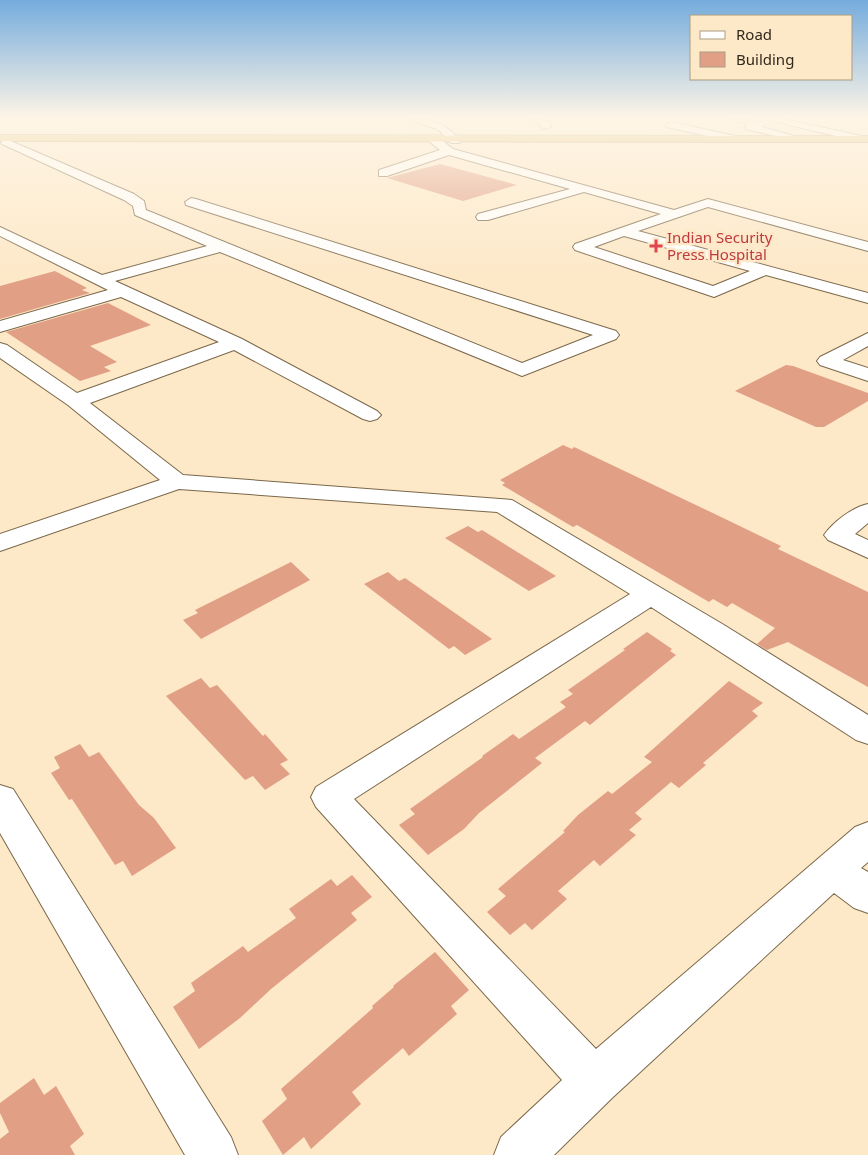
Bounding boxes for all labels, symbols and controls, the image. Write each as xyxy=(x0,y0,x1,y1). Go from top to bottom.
legend xyxy=(690,15,853,80)
text: Road xyxy=(736,24,772,44)
text: Building xyxy=(736,49,794,69)
place label: Indian Security Press Hospital xyxy=(667,227,773,264)
marker: Indian Security Press Hospital xyxy=(649,239,663,253)

